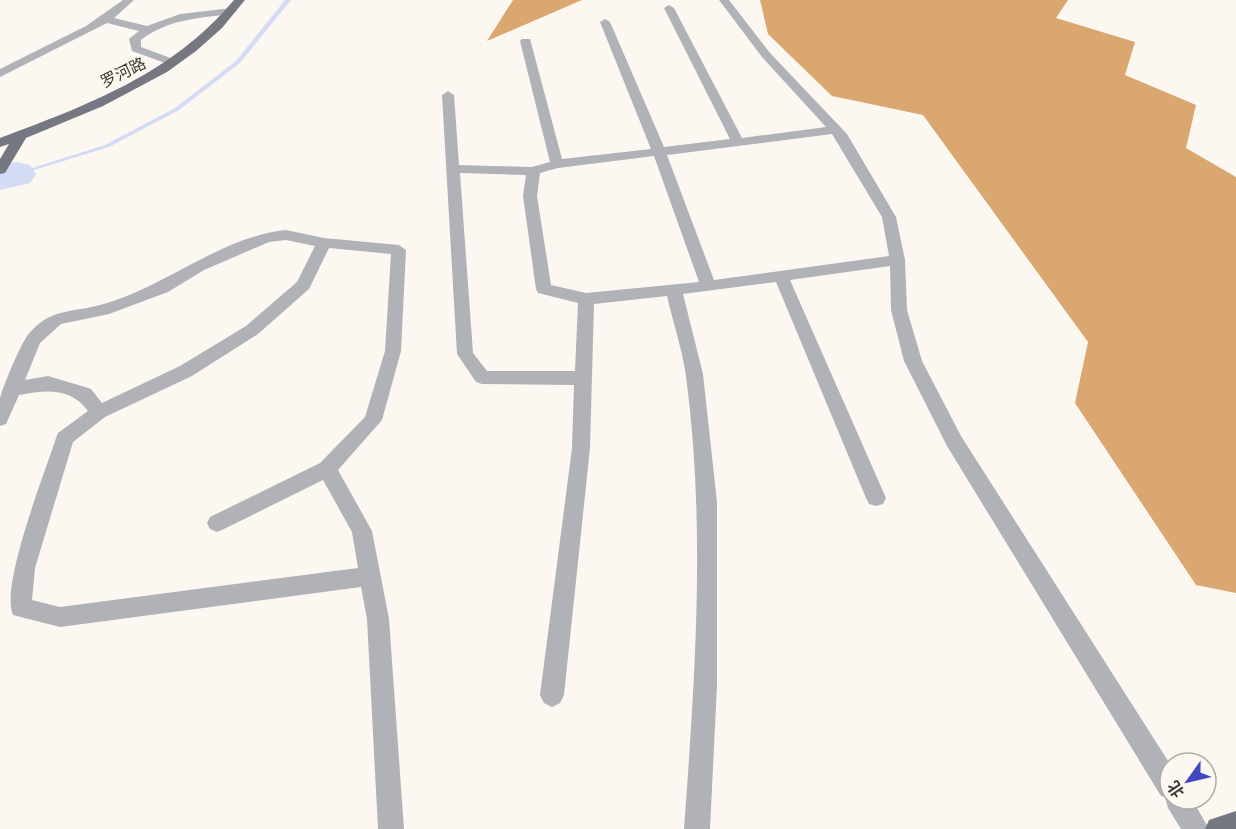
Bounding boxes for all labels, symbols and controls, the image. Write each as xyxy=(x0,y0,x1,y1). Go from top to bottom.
street label: 罗河路 xyxy=(97,52,149,92)
north arrow xyxy=(1158,751,1218,811)
text: 北 xyxy=(1163,777,1188,802)

